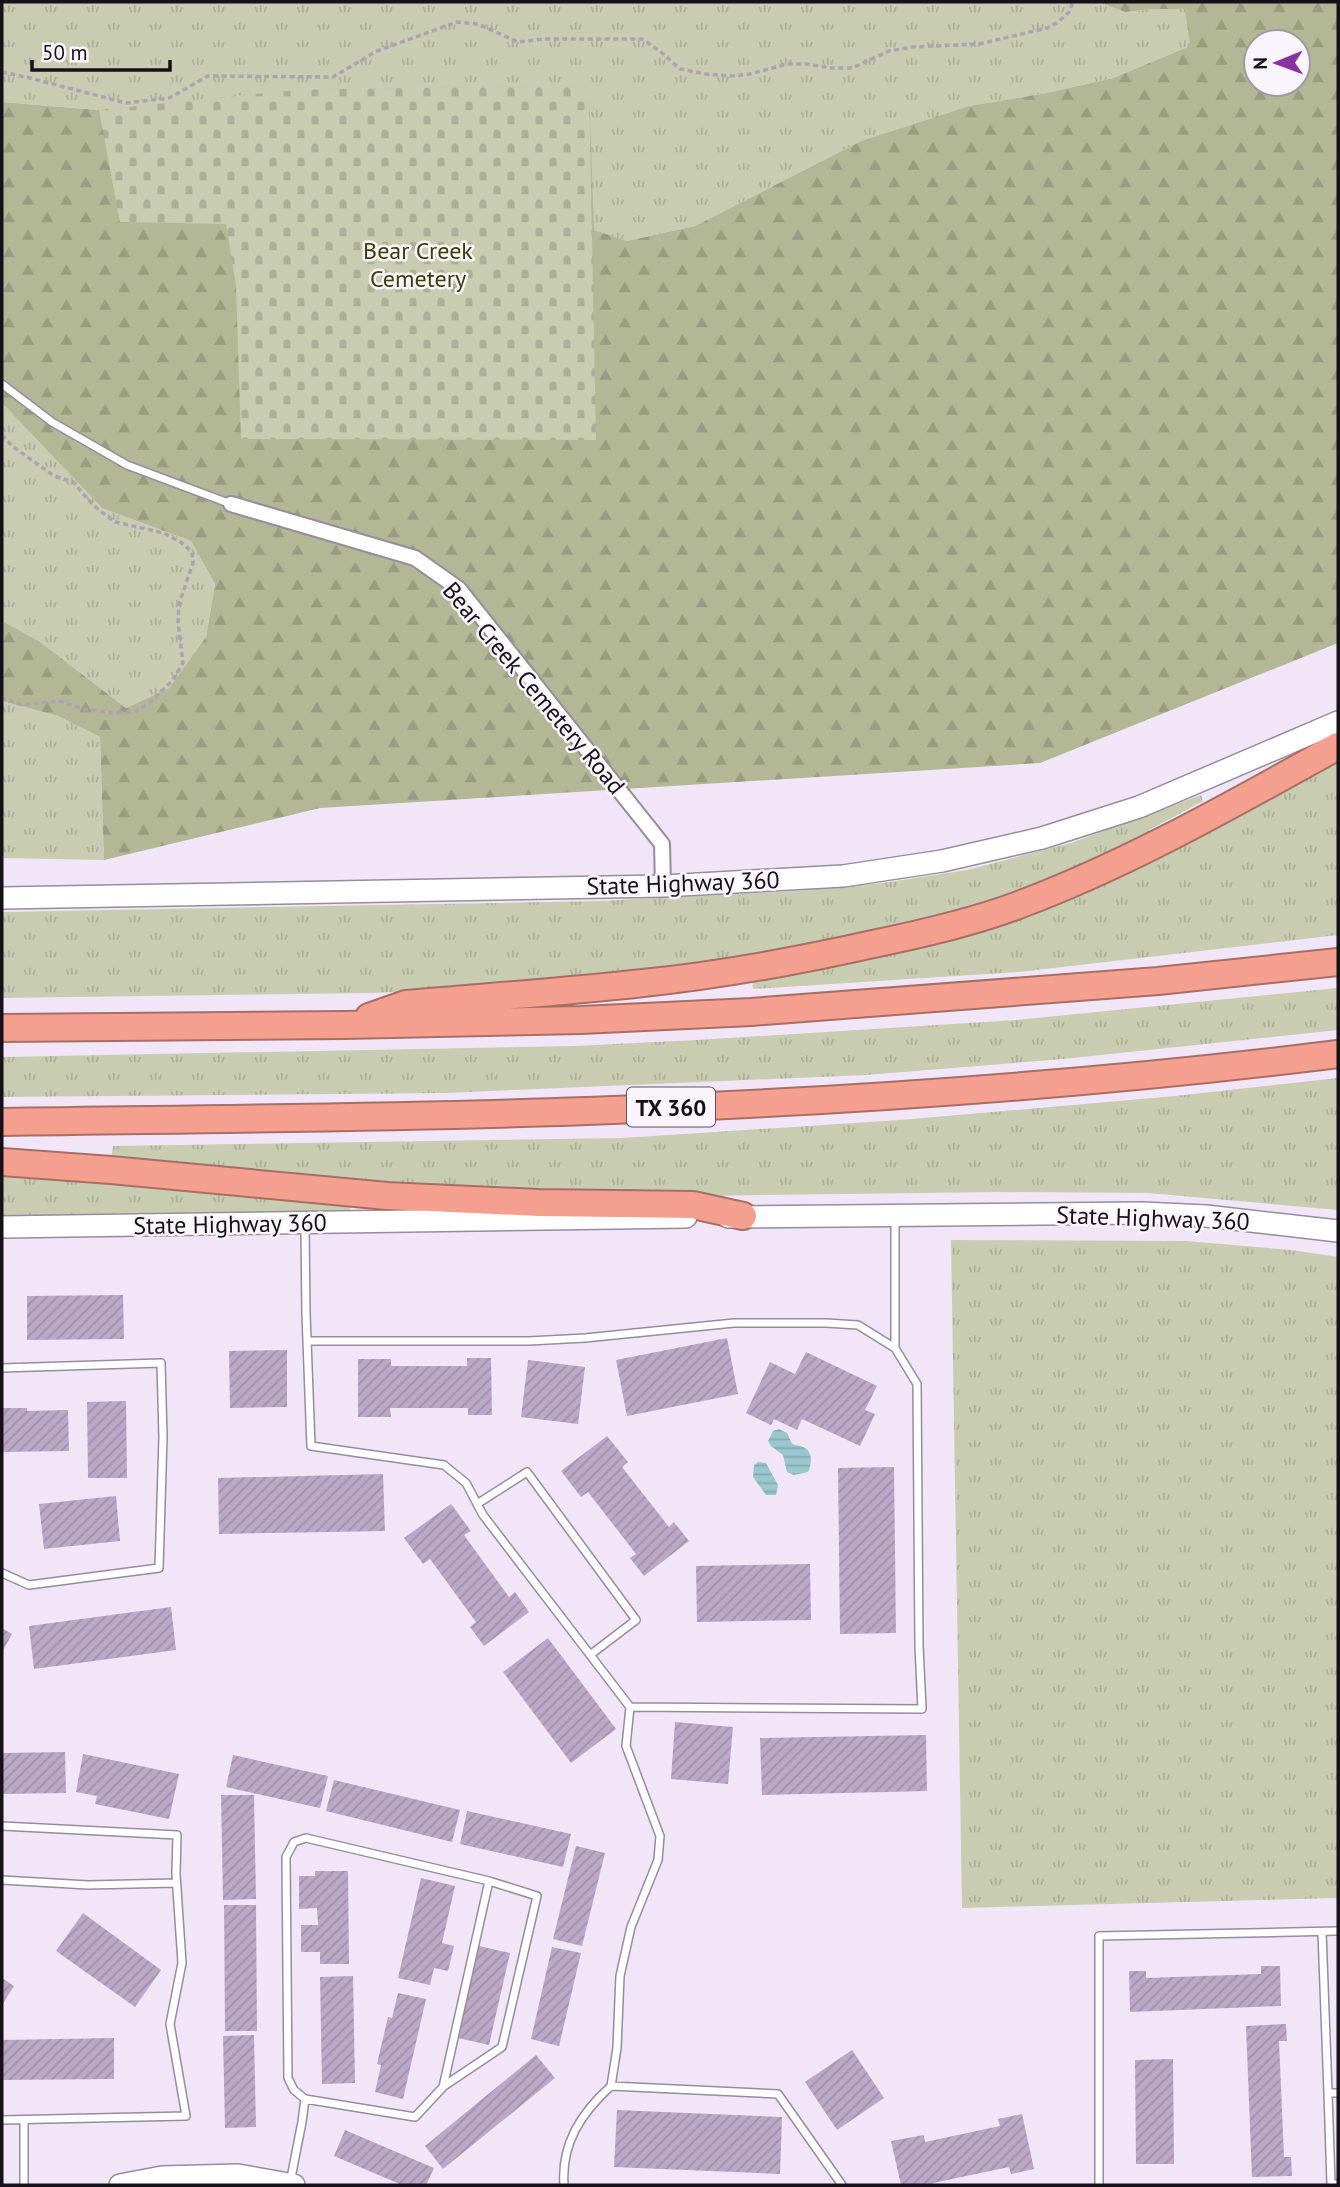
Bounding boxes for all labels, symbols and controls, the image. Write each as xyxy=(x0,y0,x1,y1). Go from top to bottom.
scale bar xyxy=(32,28,170,72)
north arrow xyxy=(1242,28,1312,98)
text: 50 m xyxy=(42,39,88,66)
text: N xyxy=(1248,57,1272,70)
park label: Bear Creek Cemetery xyxy=(363,235,473,294)
street label: Bear Creek Cemetery Road xyxy=(436,575,632,801)
street label: State Highway 360 xyxy=(586,864,780,902)
road number: TX 360 xyxy=(627,1088,715,1126)
street label: State Highway 360 xyxy=(1056,1199,1250,1237)
street label: State Highway 360 xyxy=(133,1207,327,1241)

